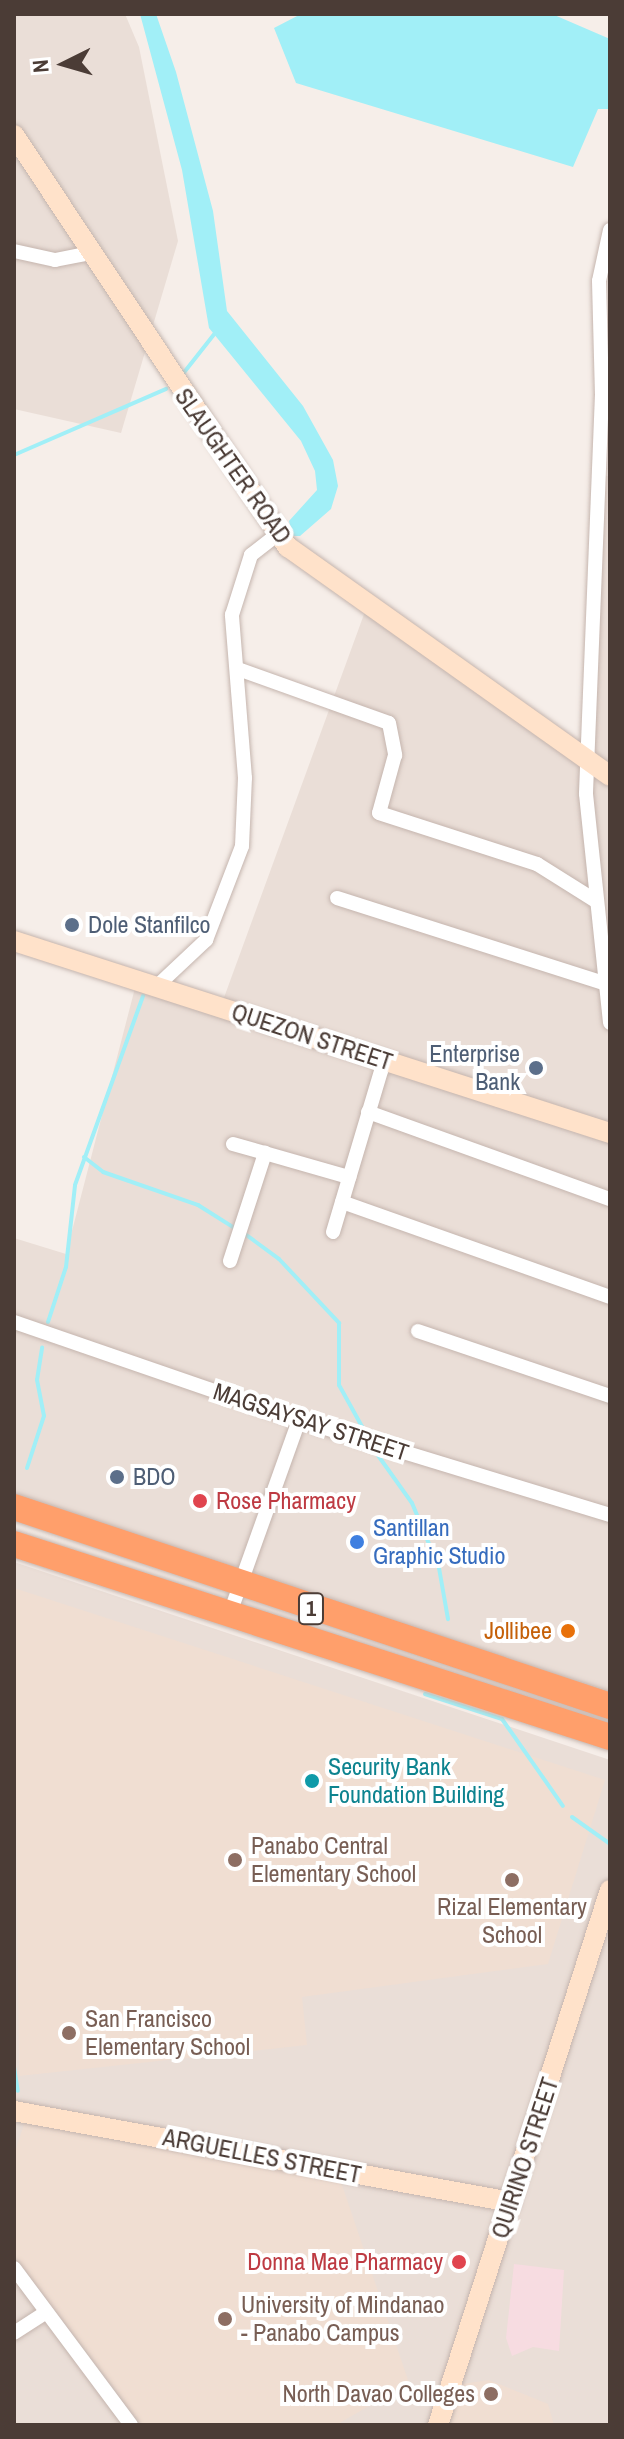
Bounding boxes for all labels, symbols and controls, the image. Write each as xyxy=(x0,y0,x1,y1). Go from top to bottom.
north arrow xyxy=(24,24,104,104)
text: N xyxy=(25,58,56,74)
street label: SLAUGHTER ROAD xyxy=(169,383,297,549)
place label: Dole Stanfilco xyxy=(88,911,211,939)
marker: Dole Stanfilco xyxy=(63,916,81,934)
street label: QUEZON STREET xyxy=(228,997,396,1077)
place label: Enterprise Bank xyxy=(429,1040,520,1096)
marker: Enterprise Bank xyxy=(527,1059,545,1077)
street label: MAGSAYSAY STREET xyxy=(210,1377,412,1467)
place label: BDO xyxy=(133,1463,176,1491)
marker: BDO xyxy=(108,1468,126,1486)
place label: Rose Pharmacy xyxy=(216,1487,356,1515)
marker: Rose Pharmacy xyxy=(191,1492,209,1510)
place label: Santillan Graphic Studio xyxy=(373,1514,505,1570)
marker: Santillan Graphic Studio xyxy=(348,1533,366,1551)
road number: 1 xyxy=(297,1591,325,1627)
place label: Jollibee xyxy=(484,1617,552,1645)
marker: Jollibee xyxy=(559,1622,577,1640)
place label: Security Bank Foundation Building xyxy=(328,1753,504,1809)
marker: Security Bank Foundation Building xyxy=(303,1772,321,1790)
place label: Panabo Central Elementary School xyxy=(251,1832,416,1888)
marker: Panabo Central Elementary School xyxy=(226,1851,244,1869)
marker: Rizal Elementary School xyxy=(503,1871,521,1889)
place label: Rizal Elementary School xyxy=(437,1893,587,1949)
place label: San Francisco Elementary School xyxy=(85,2005,250,2061)
marker: San Francisco Elementary School xyxy=(60,2024,78,2042)
street label: QUIRINO STREET xyxy=(485,2074,565,2242)
street label: ARGUELLES STREET xyxy=(160,2123,364,2189)
place label: Donna Mae Pharmacy xyxy=(247,2248,443,2276)
marker: Donna Mae Pharmacy xyxy=(450,2253,468,2271)
place label: University of Mindanao - Panabo Campus xyxy=(241,2291,444,2347)
marker: University of Mindanao - Panabo Campus xyxy=(216,2310,234,2328)
place label: North Davao Colleges xyxy=(282,2380,475,2408)
marker: North Davao Colleges xyxy=(482,2385,500,2403)

